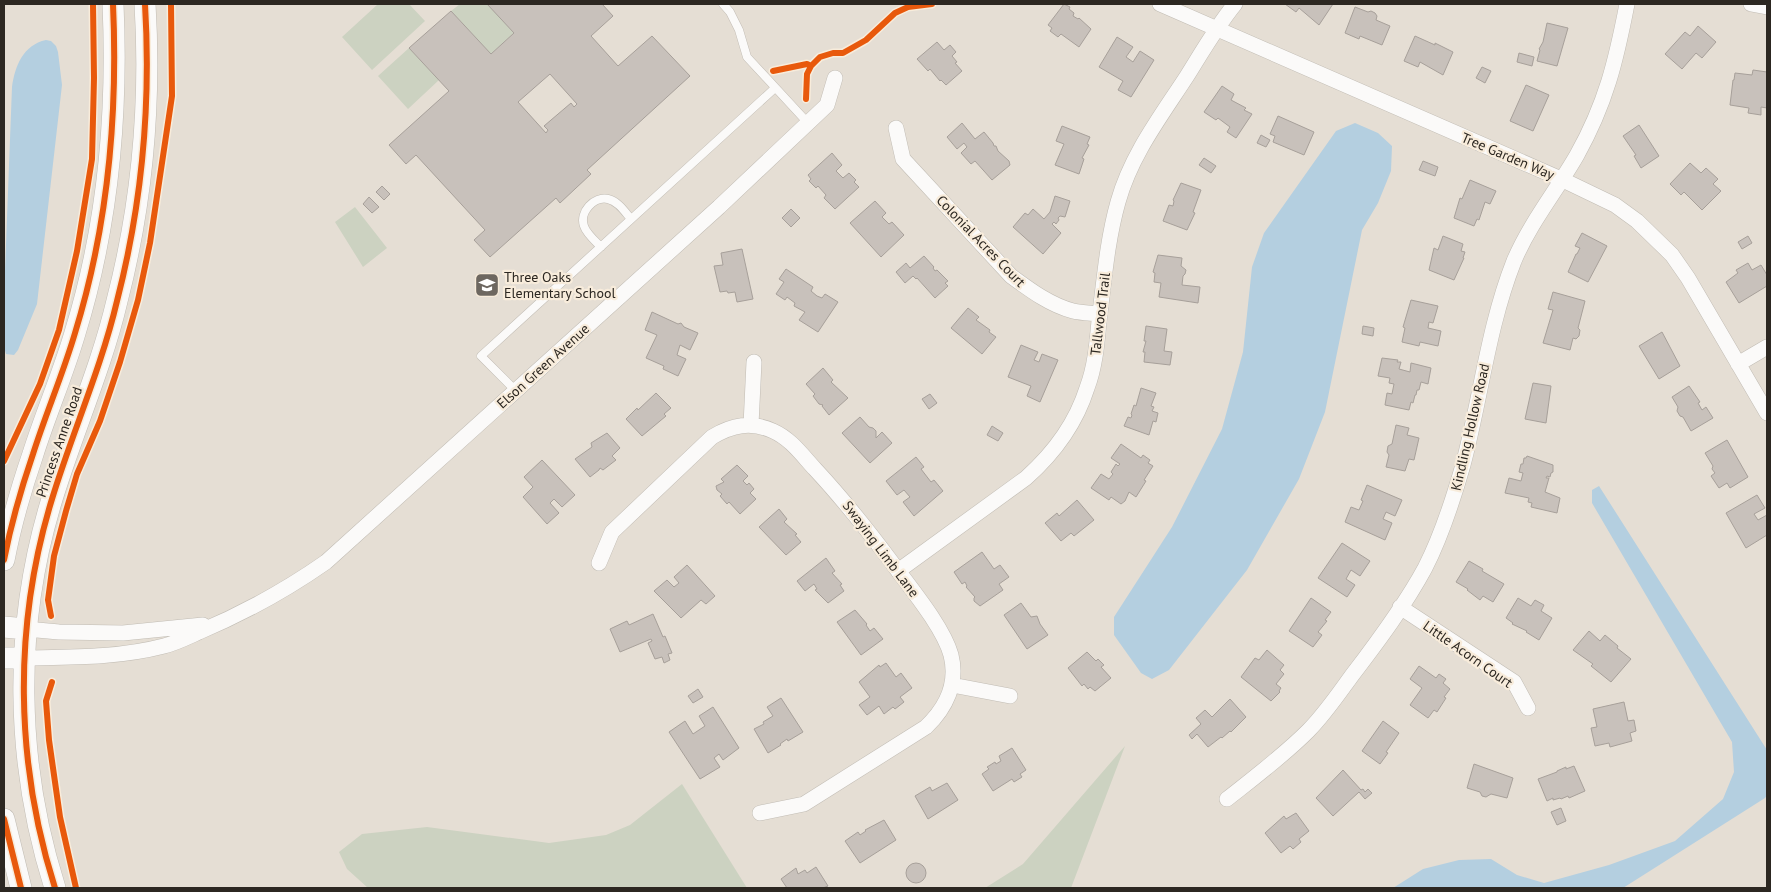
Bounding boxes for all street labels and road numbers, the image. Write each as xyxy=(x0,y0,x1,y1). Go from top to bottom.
street label: Tree Garden Way xyxy=(1459,128,1558,184)
street label: Colonial Acres Court xyxy=(933,191,1030,291)
street label: Tallwood Trail xyxy=(1086,272,1114,356)
street label: Elson Green Avenue xyxy=(493,320,593,412)
street label: Kindling Hollow Road xyxy=(1447,362,1493,492)
street label: Princess Anne Road xyxy=(32,384,86,500)
street label: Swaying Limb Lane xyxy=(839,497,923,601)
street label: Little Acorn Court xyxy=(1420,616,1516,692)

